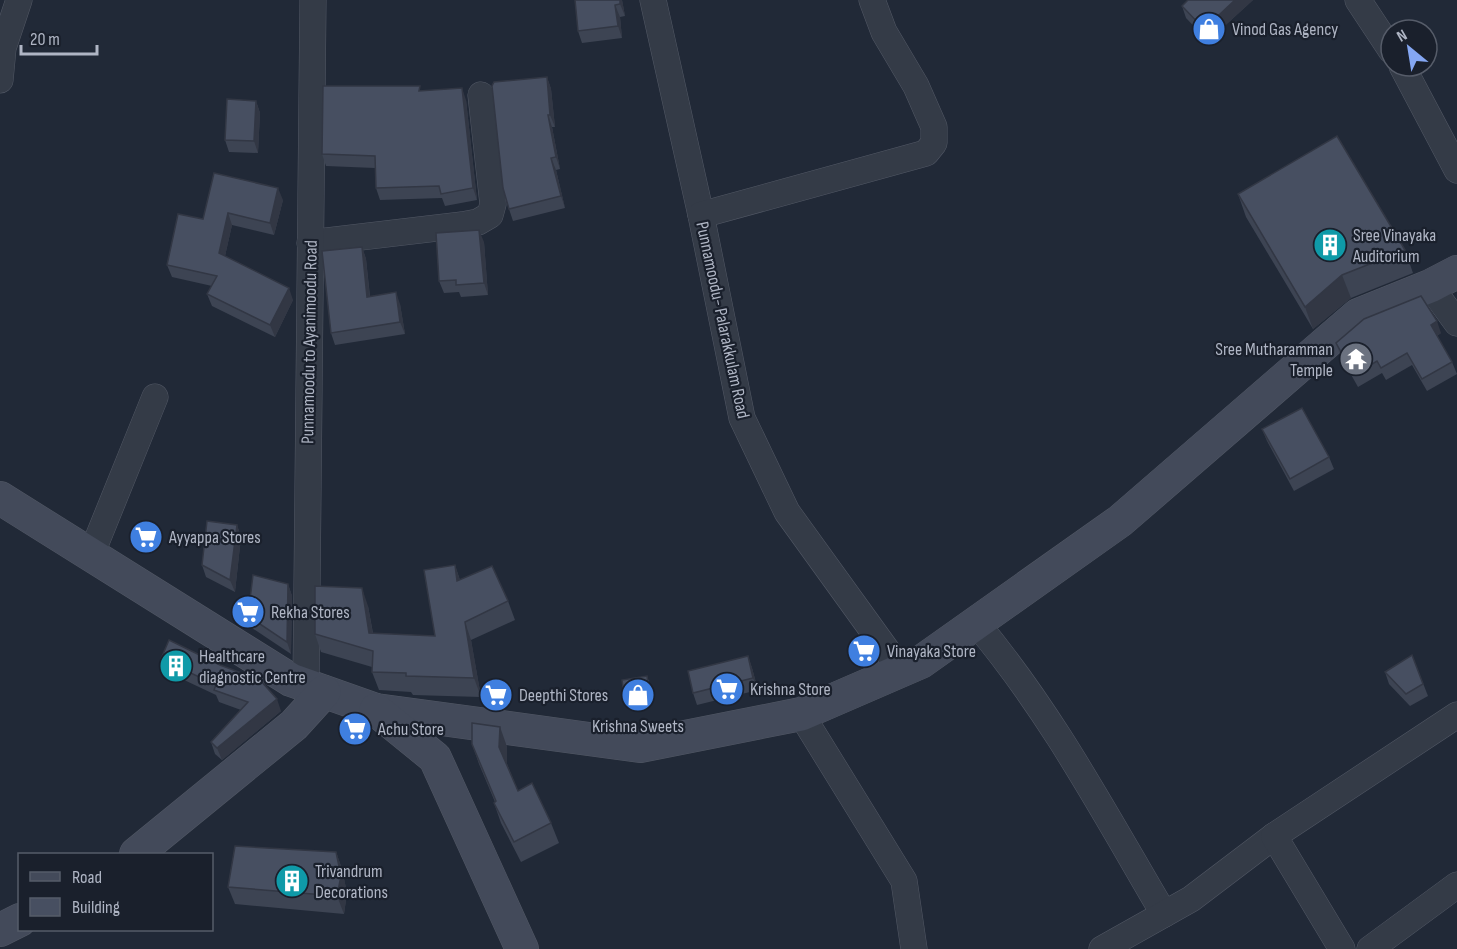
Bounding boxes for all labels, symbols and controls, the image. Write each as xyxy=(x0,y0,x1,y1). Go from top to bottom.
shop icon: Vinod Gas Agency xyxy=(1191,11,1227,47)
scale bar xyxy=(21,18,98,56)
north arrow xyxy=(1379,18,1439,78)
place label: Vinod Gas Agency xyxy=(1232,19,1338,40)
text: N xyxy=(1394,26,1411,47)
text: 20 m xyxy=(30,29,60,50)
street label: Punnamoodu- Palarakkulam Road xyxy=(691,220,754,420)
place label: Sree Vinayaka Auditorium xyxy=(1352,225,1436,267)
building icon: Sree Vinayaka Auditorium xyxy=(1312,227,1348,263)
street label: Punnamoodu to Ayanimoodu Road xyxy=(297,240,322,444)
place label: Sree Mutharamman Temple xyxy=(1215,339,1333,381)
temple icon: Sree Mutharamman Temple xyxy=(1338,341,1374,377)
supermarket icon: Ayyappa Stores xyxy=(128,519,164,555)
place label: Ayyappa Stores xyxy=(168,527,261,548)
supermarket icon: Rekha Stores xyxy=(230,594,266,630)
place label: Rekha Stores xyxy=(271,602,350,623)
supermarket icon: Vinayaka Store xyxy=(846,633,882,669)
place label: Vinayaka Store xyxy=(887,641,976,662)
place label: Healthcare diagnostic Centre xyxy=(199,646,306,688)
building icon: Healthcare diagnostic Centre xyxy=(158,648,194,684)
supermarket icon: Krishna Store xyxy=(709,671,745,707)
supermarket icon: Deepthi Stores xyxy=(478,677,514,713)
shop icon: Krishna Sweets xyxy=(620,677,656,713)
place label: Krishna Store xyxy=(750,679,831,700)
place label: Deepthi Stores xyxy=(519,685,608,706)
supermarket icon: Achu Store xyxy=(337,711,373,747)
place label: Krishna Sweets xyxy=(592,716,684,737)
place label: Achu Store xyxy=(377,719,444,740)
legend xyxy=(18,853,213,931)
place label: Trivandrum Decorations xyxy=(315,861,388,903)
building icon: Trivandrum Decorations xyxy=(274,863,310,899)
text: Road xyxy=(72,867,102,888)
text: Building xyxy=(72,897,120,918)

